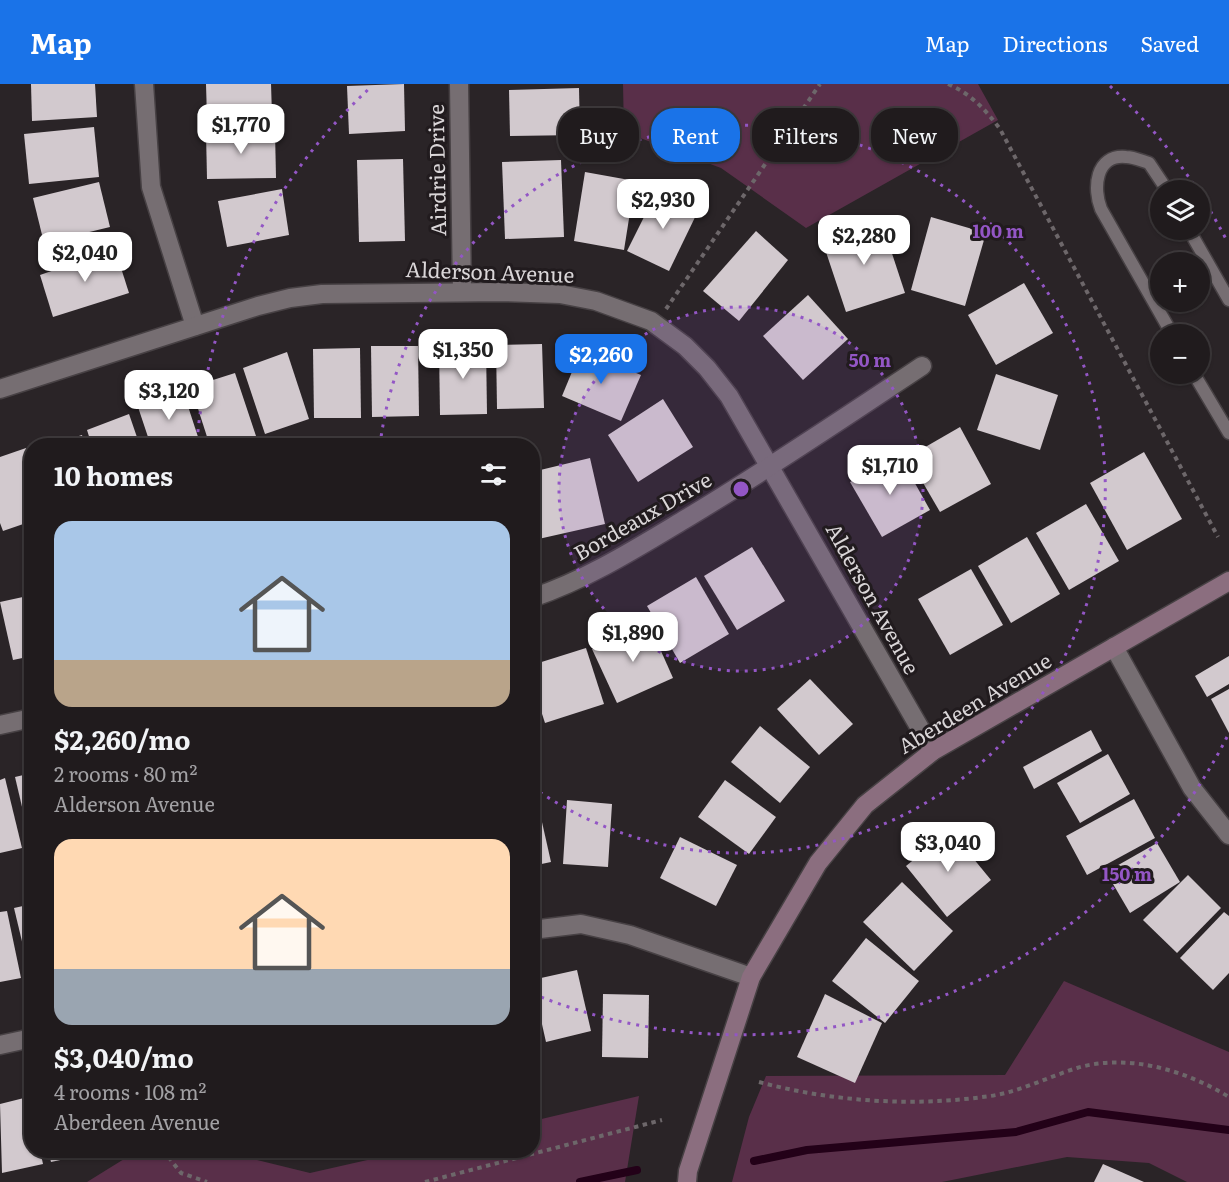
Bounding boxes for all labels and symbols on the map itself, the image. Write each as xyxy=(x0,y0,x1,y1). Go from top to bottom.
pin: $1,770 xyxy=(192,104,290,155)
street label: Airdrie Drive xyxy=(419,104,452,236)
pin: $2,930 xyxy=(614,179,712,230)
pin: $2,280 xyxy=(815,215,913,266)
text: 100 m xyxy=(972,217,1024,244)
pin: $2,040 xyxy=(36,232,134,283)
street label: Alderson Avenue xyxy=(405,252,575,289)
pin: $1,350 xyxy=(414,329,512,380)
pin: $2,260 xyxy=(552,334,650,385)
text: 50 m xyxy=(849,346,891,373)
pin: $3,120 xyxy=(120,370,218,421)
pin: $1,710 xyxy=(841,445,939,496)
street label: Bordeaux Drive xyxy=(567,463,717,567)
centre of rings xyxy=(731,479,751,499)
street label: Alderson Avenue xyxy=(820,516,929,679)
pin: $1,890 xyxy=(584,612,682,663)
street label: Aberdeen Avenue xyxy=(891,644,1056,760)
pin: $3,040 xyxy=(899,822,997,873)
text: 150 m xyxy=(1102,860,1152,887)

